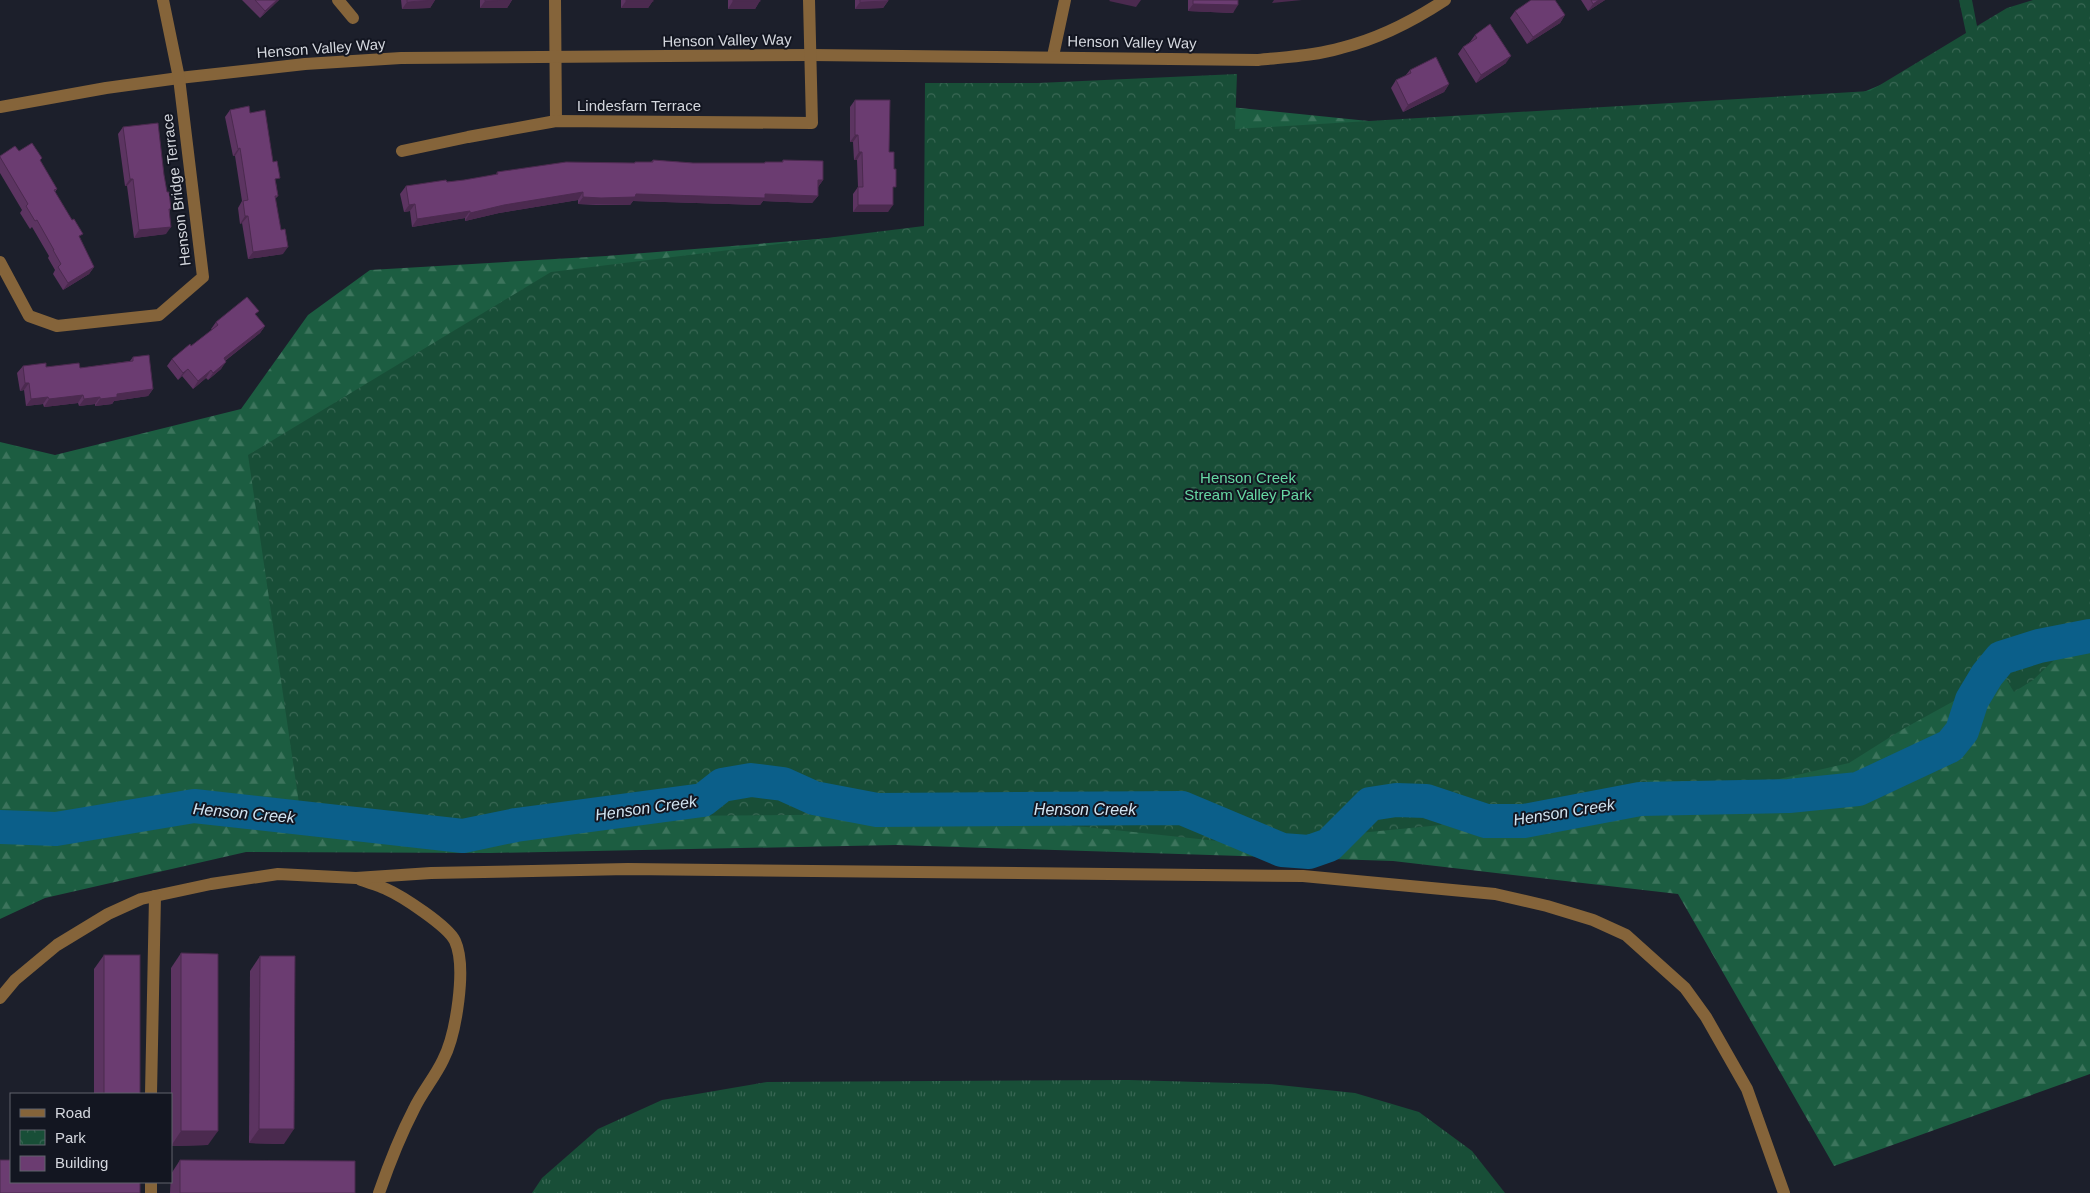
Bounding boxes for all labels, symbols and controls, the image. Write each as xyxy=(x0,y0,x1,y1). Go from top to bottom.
street label: Henson Valley Way xyxy=(662,30,792,50)
street label: Henson Valley Way xyxy=(1067,32,1197,52)
street label: Henson Valley Way xyxy=(256,35,387,61)
street label: Lindesfarn Terrace xyxy=(577,97,701,114)
street label: Henson Bridge Terrace xyxy=(158,113,194,267)
park label: Henson Creek Stream Valley Park xyxy=(1184,469,1312,503)
water label: Henson Creek xyxy=(594,792,699,824)
water label: Henson Creek xyxy=(1512,795,1617,828)
water label: Henson Creek xyxy=(192,800,297,826)
water label: Henson Creek xyxy=(1034,801,1137,818)
legend xyxy=(10,1093,172,1183)
text: Road xyxy=(55,1104,91,1121)
text: Park xyxy=(55,1129,86,1146)
text: Building xyxy=(55,1154,108,1171)

